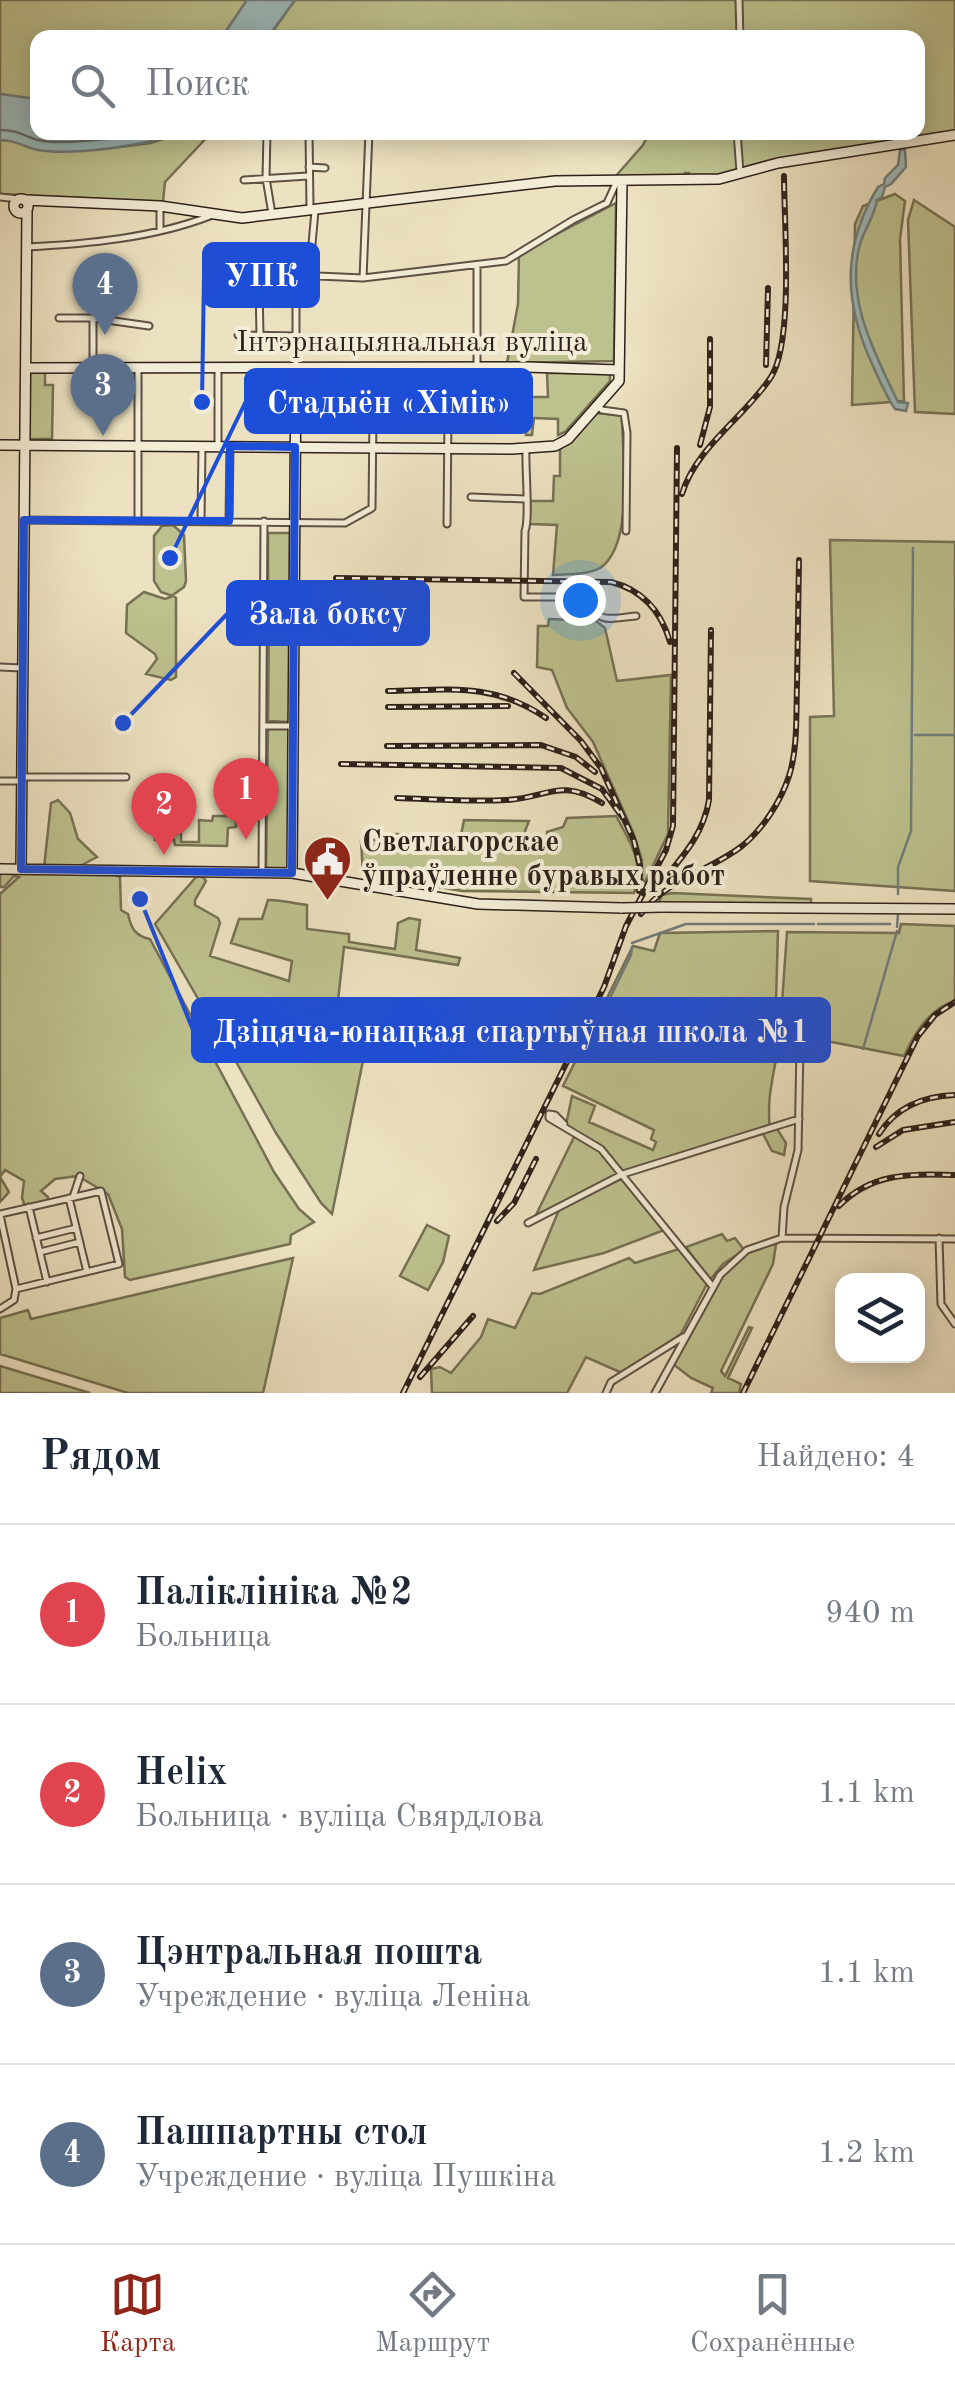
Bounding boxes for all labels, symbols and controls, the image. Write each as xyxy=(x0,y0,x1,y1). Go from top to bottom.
search box xyxy=(30,30,925,140)
icon: search xyxy=(65,58,120,113)
text: Поиск xyxy=(145,66,250,104)
callout: УПК xyxy=(204,244,318,306)
pin: 4 xyxy=(72,252,138,335)
text: УПК xyxy=(224,262,299,294)
street label: Інтэрнацыянальная вуліца xyxy=(236,328,588,358)
pin: 3 xyxy=(70,354,136,436)
callout: Стадыён «Хімік» xyxy=(246,370,531,432)
text: Стадыён «Хімік» xyxy=(267,389,511,421)
your location xyxy=(555,575,606,626)
callout: Зала боксу xyxy=(228,582,428,644)
text: Зала боксу xyxy=(248,600,408,632)
pin: 1 xyxy=(214,758,278,840)
pin: 2 xyxy=(132,772,196,855)
place label: Светлагорскае ўпраўленне буравых работ xyxy=(362,828,725,892)
public building icon: Светлагорскае ўпраўленне буравых работ xyxy=(301,834,353,902)
callout: Дзіцяча-юнацкая спартыўная школа №1 xyxy=(193,999,829,1061)
text: Дзіцяча-юнацкая спартыўная школа №1 xyxy=(213,1018,809,1050)
map controls xyxy=(835,1273,925,1363)
button: layers xyxy=(835,1273,925,1363)
text: Рядом xyxy=(40,1437,162,1479)
text: Найдено: 4 xyxy=(756,1442,915,1474)
text: Паліклініка №2 xyxy=(135,1575,413,1613)
text: 1 xyxy=(63,1598,82,1630)
text: 940 m xyxy=(825,1598,915,1630)
text: Больница xyxy=(135,1622,271,1654)
text: Helix xyxy=(135,1755,227,1793)
text: 2 xyxy=(63,1778,82,1810)
text: 1.1 km xyxy=(818,1778,915,1810)
text: Больница · вуліца Свярдлова xyxy=(135,1802,543,1834)
text: Цэнтральная пошта xyxy=(135,1935,482,1973)
text: 3 xyxy=(63,1958,82,1990)
text: 1.1 km xyxy=(818,1958,915,1990)
text: Учреждение · вуліца Леніна xyxy=(135,1982,531,2014)
text: Пашпартны стол xyxy=(135,2115,428,2153)
text: 4 xyxy=(63,2138,82,2170)
text: 1.2 km xyxy=(818,2138,915,2170)
text: Учреждение · вуліца Пушкіна xyxy=(135,2162,556,2194)
tab: Карта xyxy=(100,2267,176,2362)
tab: Маршрут xyxy=(375,2267,490,2362)
tab: Сохранённые xyxy=(690,2267,855,2362)

